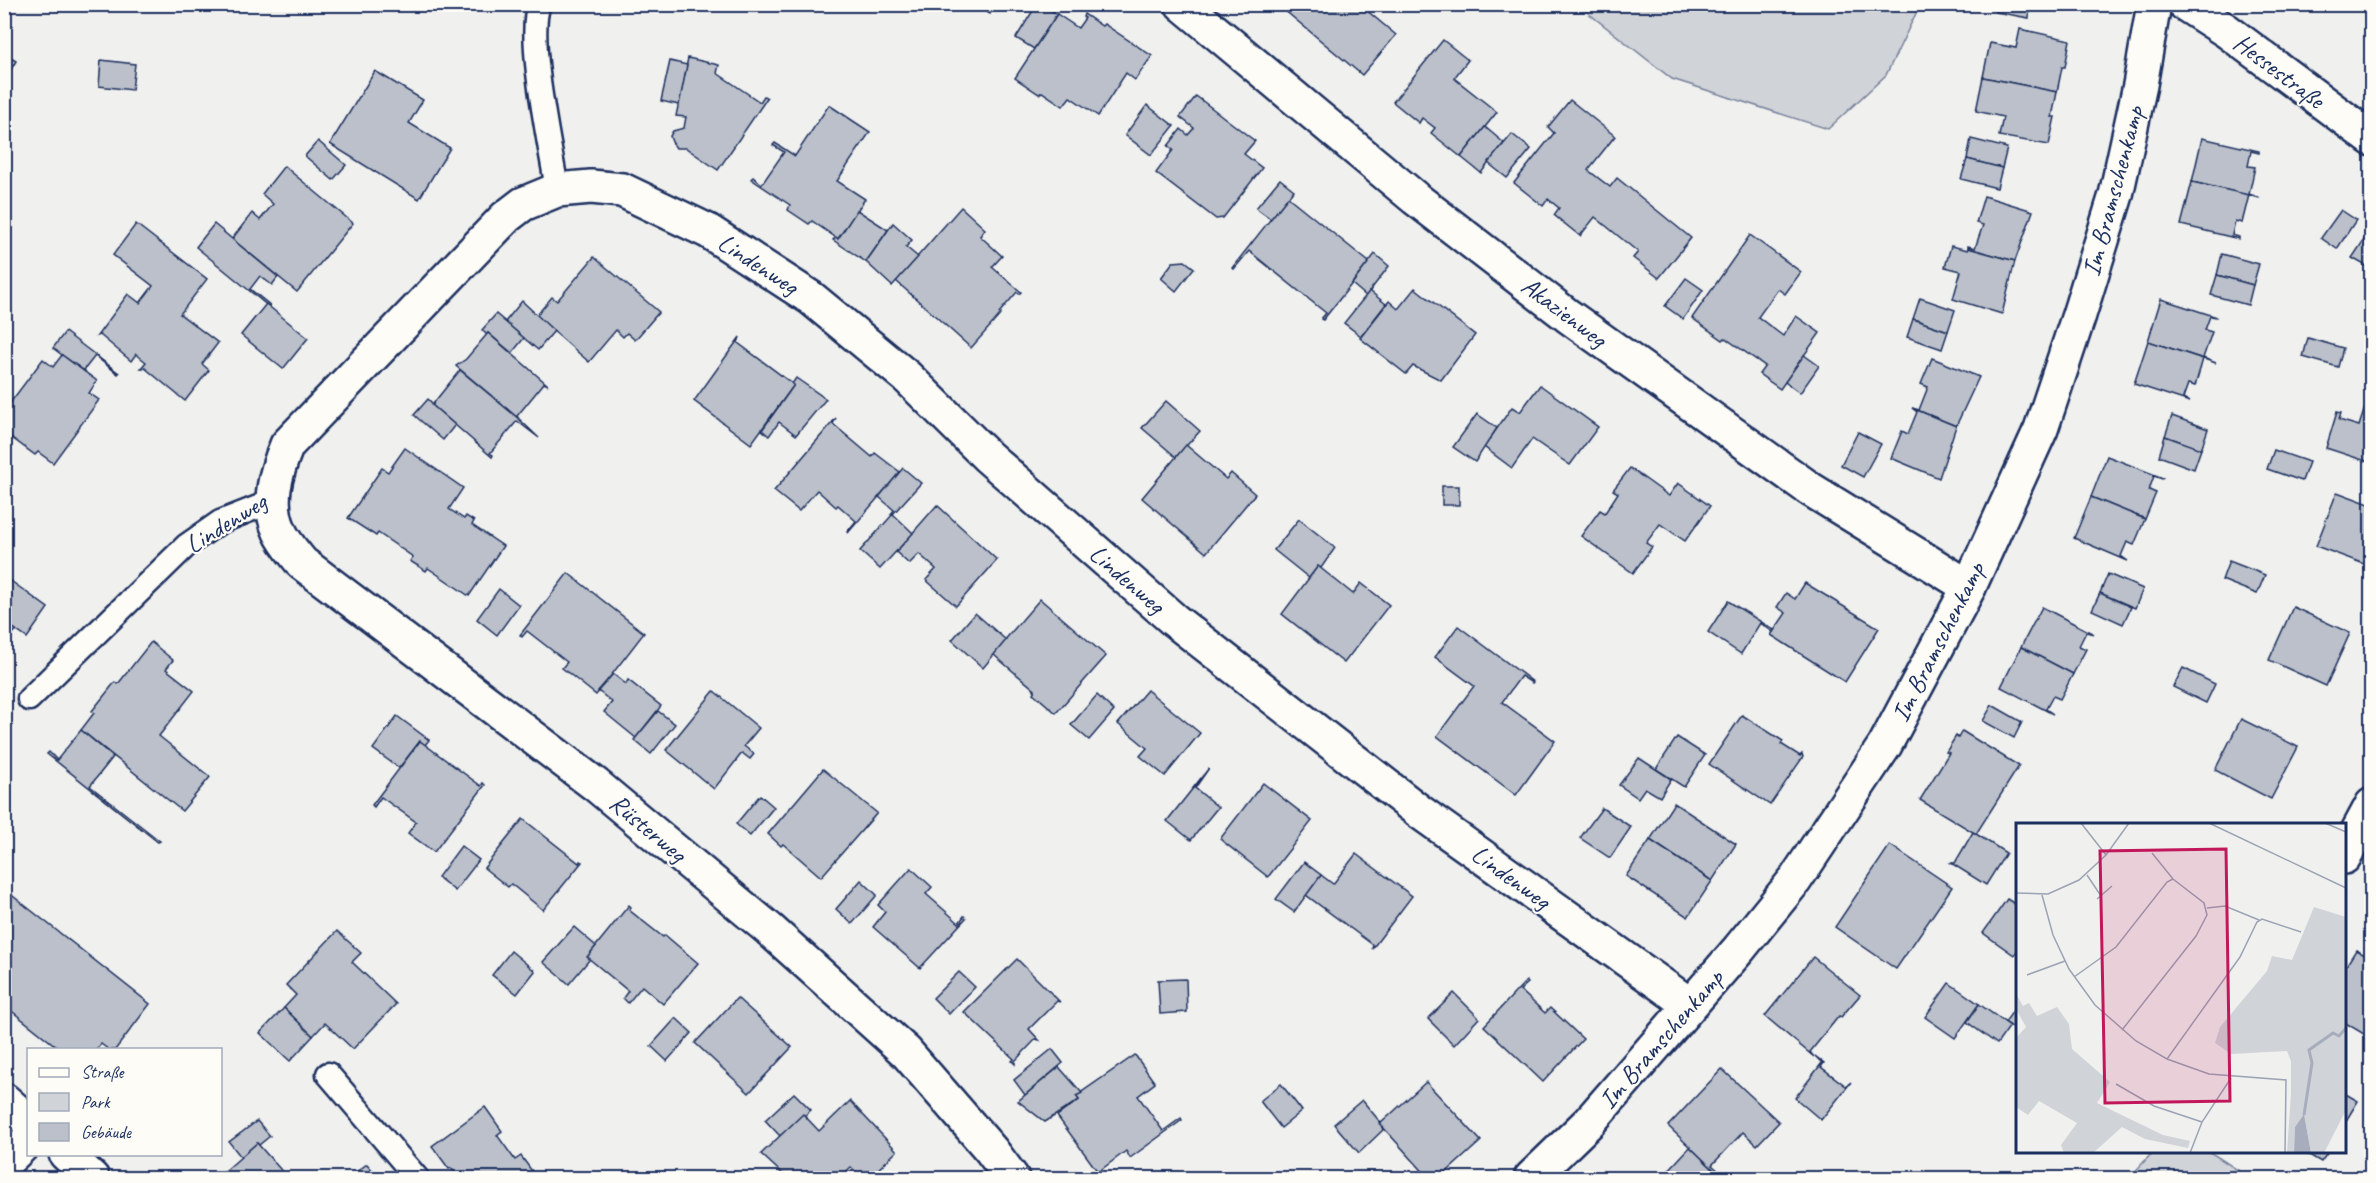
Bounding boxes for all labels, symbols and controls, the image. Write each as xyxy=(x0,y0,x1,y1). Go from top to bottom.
street label: Hessestraße xyxy=(2227,26,2333,117)
street label: Im Bramschenkamp xyxy=(2074,101,2152,280)
street label: Lindenweg xyxy=(712,226,806,303)
street label: Akazienweg xyxy=(1515,269,1615,356)
street label: Lindenweg xyxy=(179,484,274,561)
street label: Lindenweg xyxy=(1082,537,1173,622)
street label: Im Bramschenkamp xyxy=(1884,556,1993,727)
street label: Rüsterweg xyxy=(603,786,694,871)
inset map xyxy=(2016,823,2346,1153)
street label: Lindenweg xyxy=(1465,837,1558,918)
street label: Im Bramschenkamp xyxy=(1591,961,1731,1116)
legend xyxy=(27,1048,222,1156)
text: Straße xyxy=(81,1061,125,1083)
text: Park xyxy=(81,1091,111,1113)
text: Gebäude xyxy=(81,1121,132,1143)

